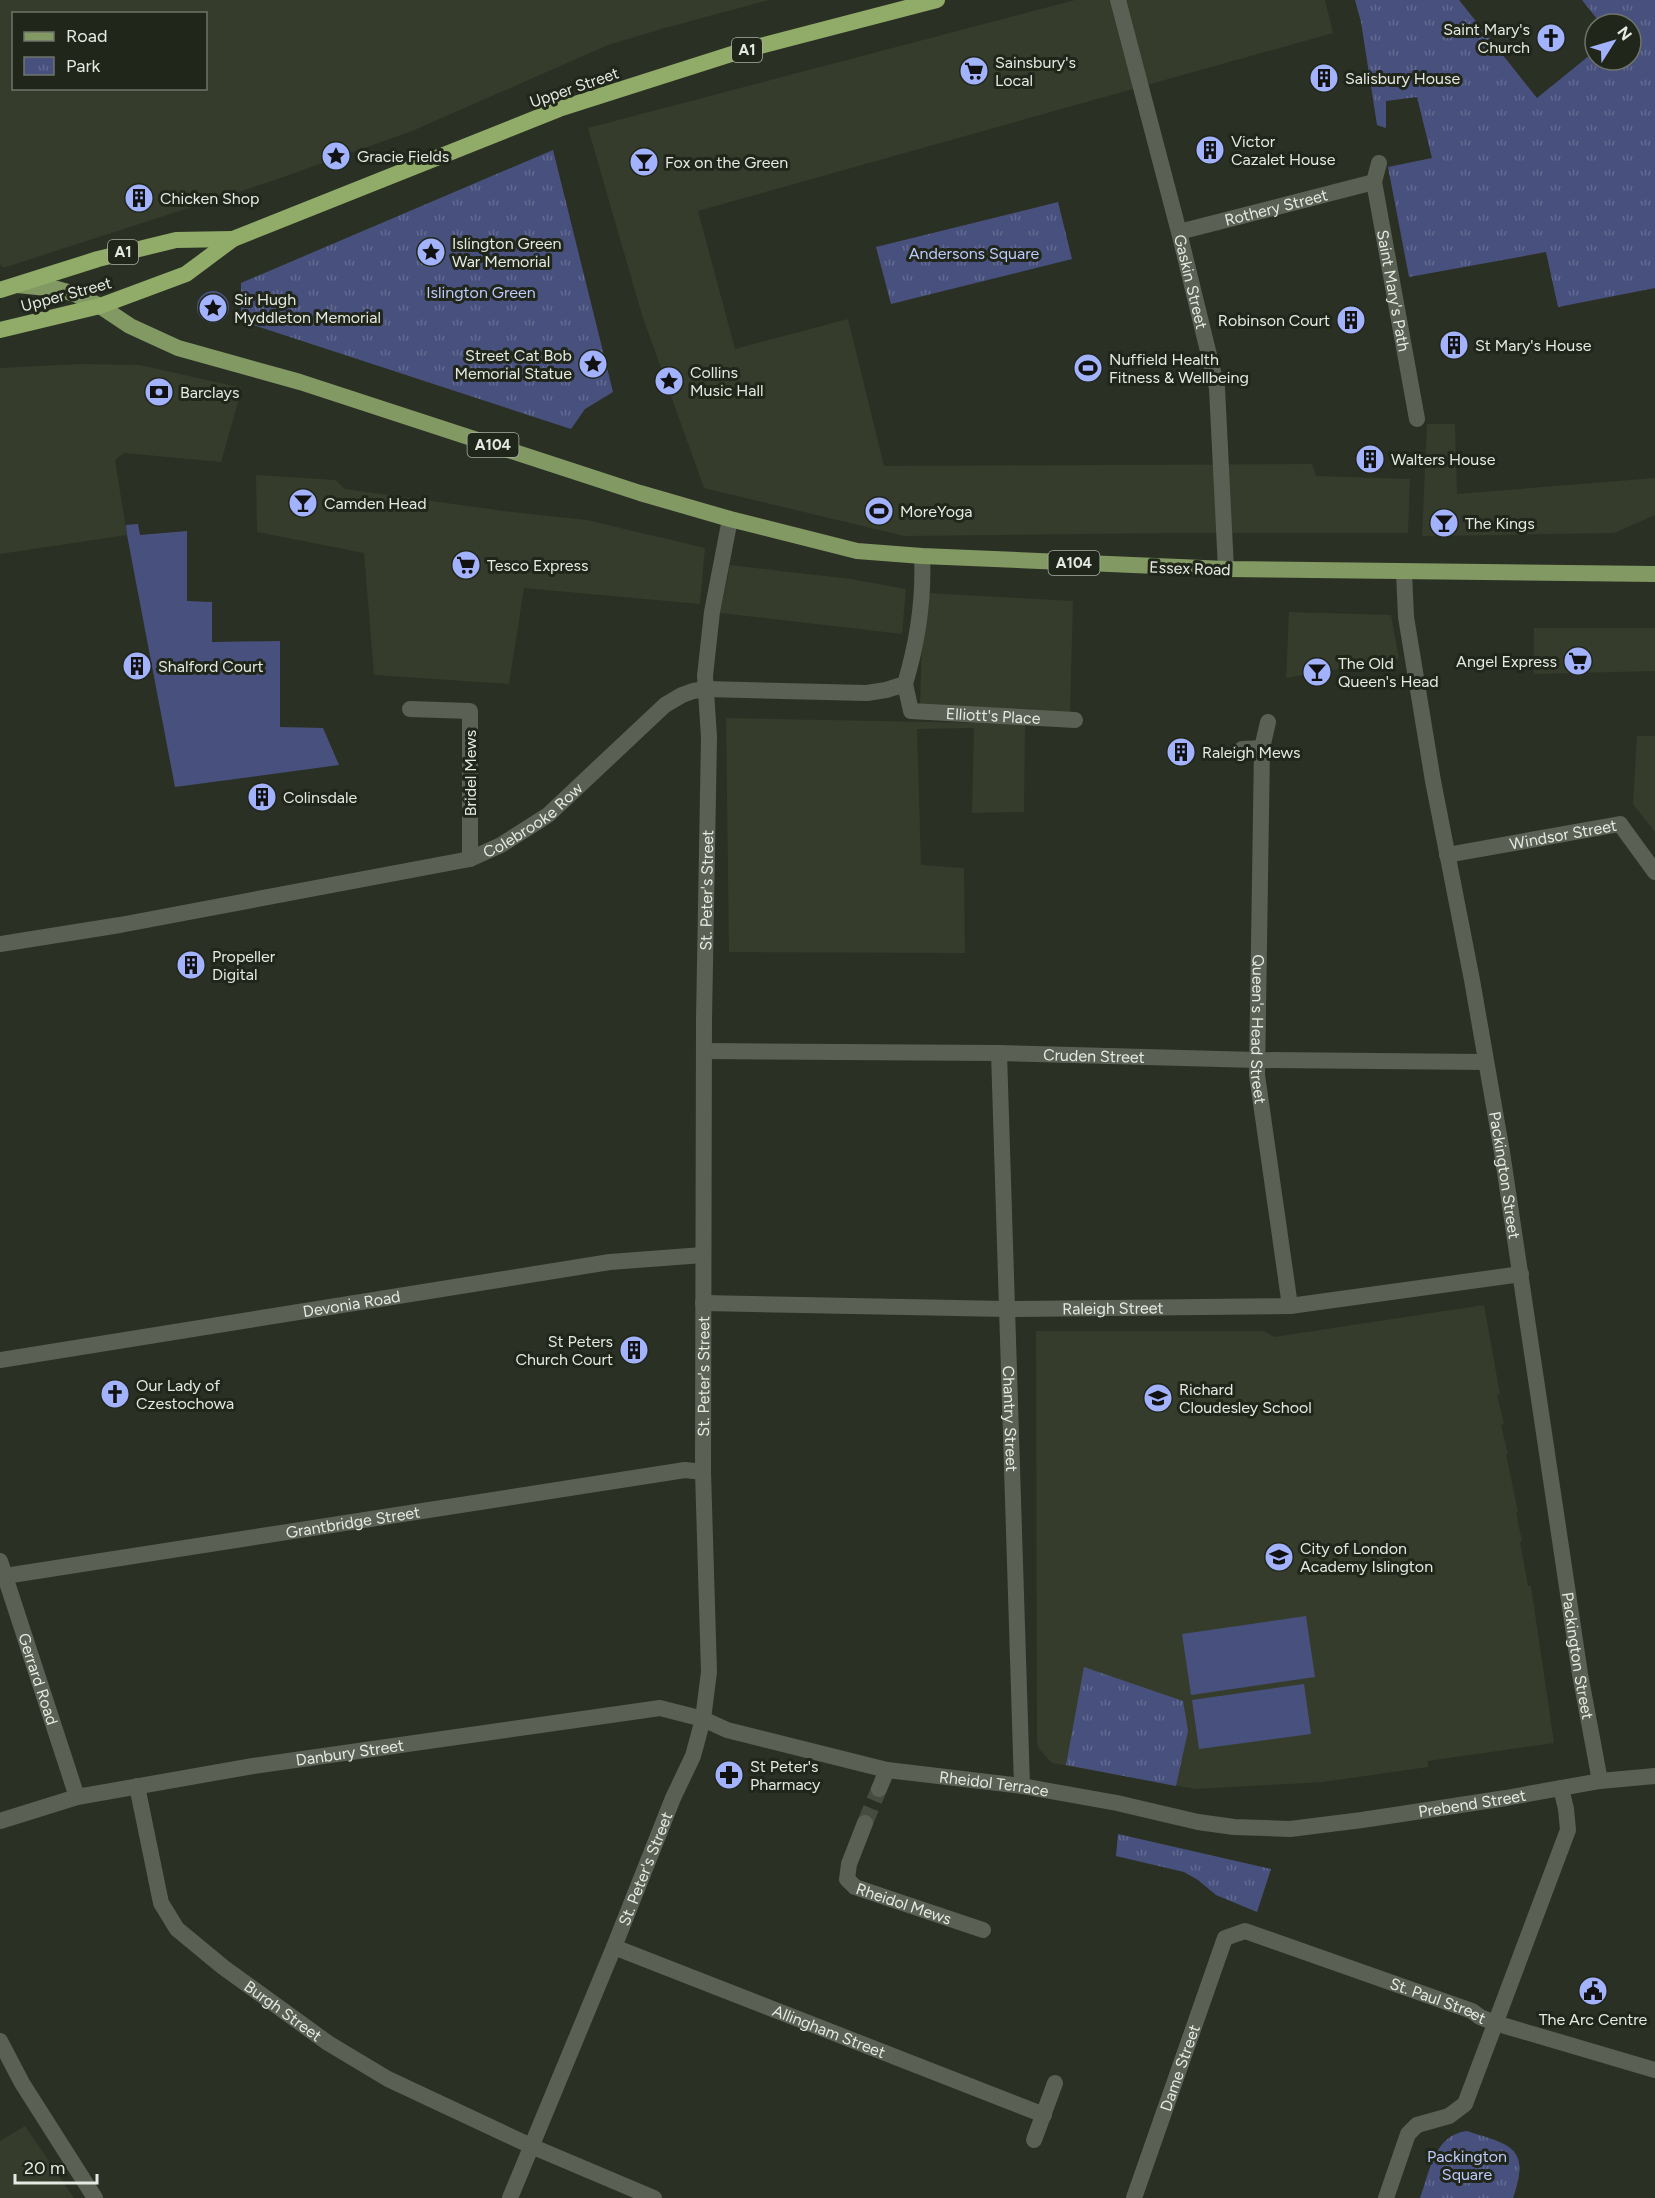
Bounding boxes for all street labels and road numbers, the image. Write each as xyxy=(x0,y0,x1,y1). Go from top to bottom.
road number: A1 xyxy=(732,38,762,62)
street label: Upper Street xyxy=(527,63,621,112)
street label: Rothery Street xyxy=(1222,185,1330,230)
street label: Saint Mary's Path xyxy=(1373,228,1414,353)
street label: Gaskin Street xyxy=(1170,232,1211,331)
road number: A1 xyxy=(108,240,138,264)
street label: Upper Street xyxy=(19,273,114,316)
road number: A104 xyxy=(468,433,518,457)
road number: A104 xyxy=(1048,551,1100,575)
street label: Essex Road xyxy=(1149,558,1231,579)
street label: Elliott's Place xyxy=(945,704,1041,728)
street label: Bridel Mews xyxy=(461,730,480,816)
street label: Colebrooke Row xyxy=(480,778,587,862)
street label: Windsor Street xyxy=(1508,816,1618,854)
street label: St. Peter's Street xyxy=(696,830,717,951)
street label: Queen's Head Street xyxy=(1247,954,1270,1105)
street label: Cruden Street xyxy=(1043,1045,1145,1067)
street label: Packington Street xyxy=(1485,1110,1524,1240)
street label: Devonia Road xyxy=(301,1287,402,1321)
street label: Raleigh Street xyxy=(1062,1298,1164,1318)
street label: St. Peter's Street xyxy=(694,1316,713,1437)
street label: Chantry Street xyxy=(999,1365,1021,1472)
street label: Grantbridge Street xyxy=(284,1502,421,1542)
street label: Packington Street xyxy=(1558,1591,1597,1721)
street label: Gerrard Road xyxy=(14,1631,62,1727)
street label: Danbury Street xyxy=(294,1736,405,1770)
street label: Rheidol Terrace xyxy=(938,1767,1051,1801)
street label: Prebend Street xyxy=(1417,1786,1527,1821)
street label: St. Peter's Street xyxy=(614,1809,677,1928)
street label: Rheidol Mews xyxy=(853,1879,954,1929)
street label: St. Paul Street xyxy=(1387,1974,1488,2028)
street label: Burgh Street xyxy=(240,1977,326,2045)
street label: Allingham Street xyxy=(770,2001,888,2062)
street label: Dame Street xyxy=(1156,2022,1204,2114)

